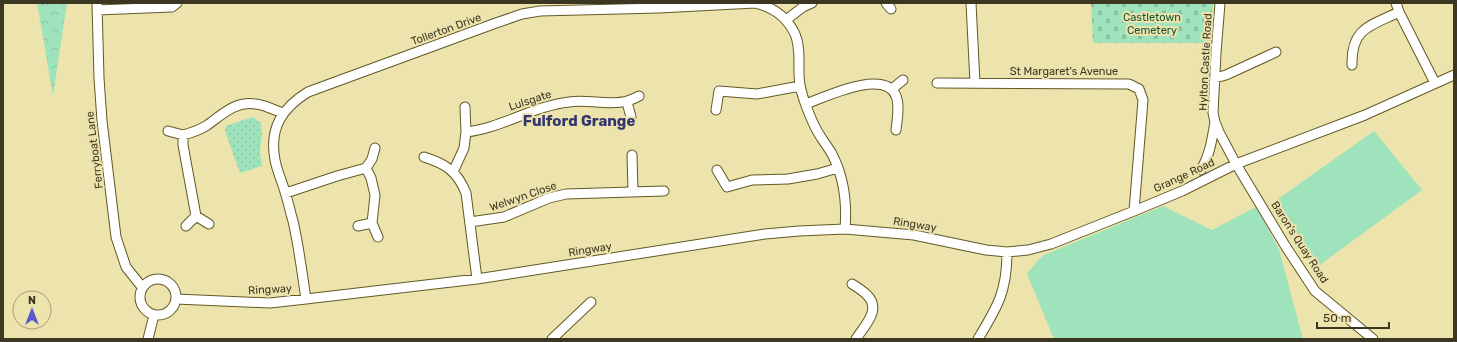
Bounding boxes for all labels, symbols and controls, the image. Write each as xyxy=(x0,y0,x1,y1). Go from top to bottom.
street label: Tollerton Drive xyxy=(409,11,483,48)
park label: Castletown Cemetery xyxy=(1123,11,1181,37)
street label: Hylton Castle Road xyxy=(1196,13,1215,111)
street label: St Margaret's Avenue xyxy=(1010,65,1118,78)
street label: Lulsgate xyxy=(507,88,553,113)
street label: Ferryboat Lane xyxy=(83,111,106,189)
district label: Fulford Grange xyxy=(523,112,635,130)
street label: Grange Road xyxy=(1152,156,1217,195)
street label: Welwyn Close xyxy=(488,179,558,214)
street label: Baron's Quay Road xyxy=(1268,199,1331,286)
street label: Ringway xyxy=(892,215,938,234)
street label: Ringway xyxy=(567,240,613,259)
street label: Ringway xyxy=(248,282,292,297)
north arrow xyxy=(12,290,52,330)
text: N xyxy=(28,294,36,307)
scale bar xyxy=(1317,304,1389,330)
text: 50 m xyxy=(1323,311,1351,325)

